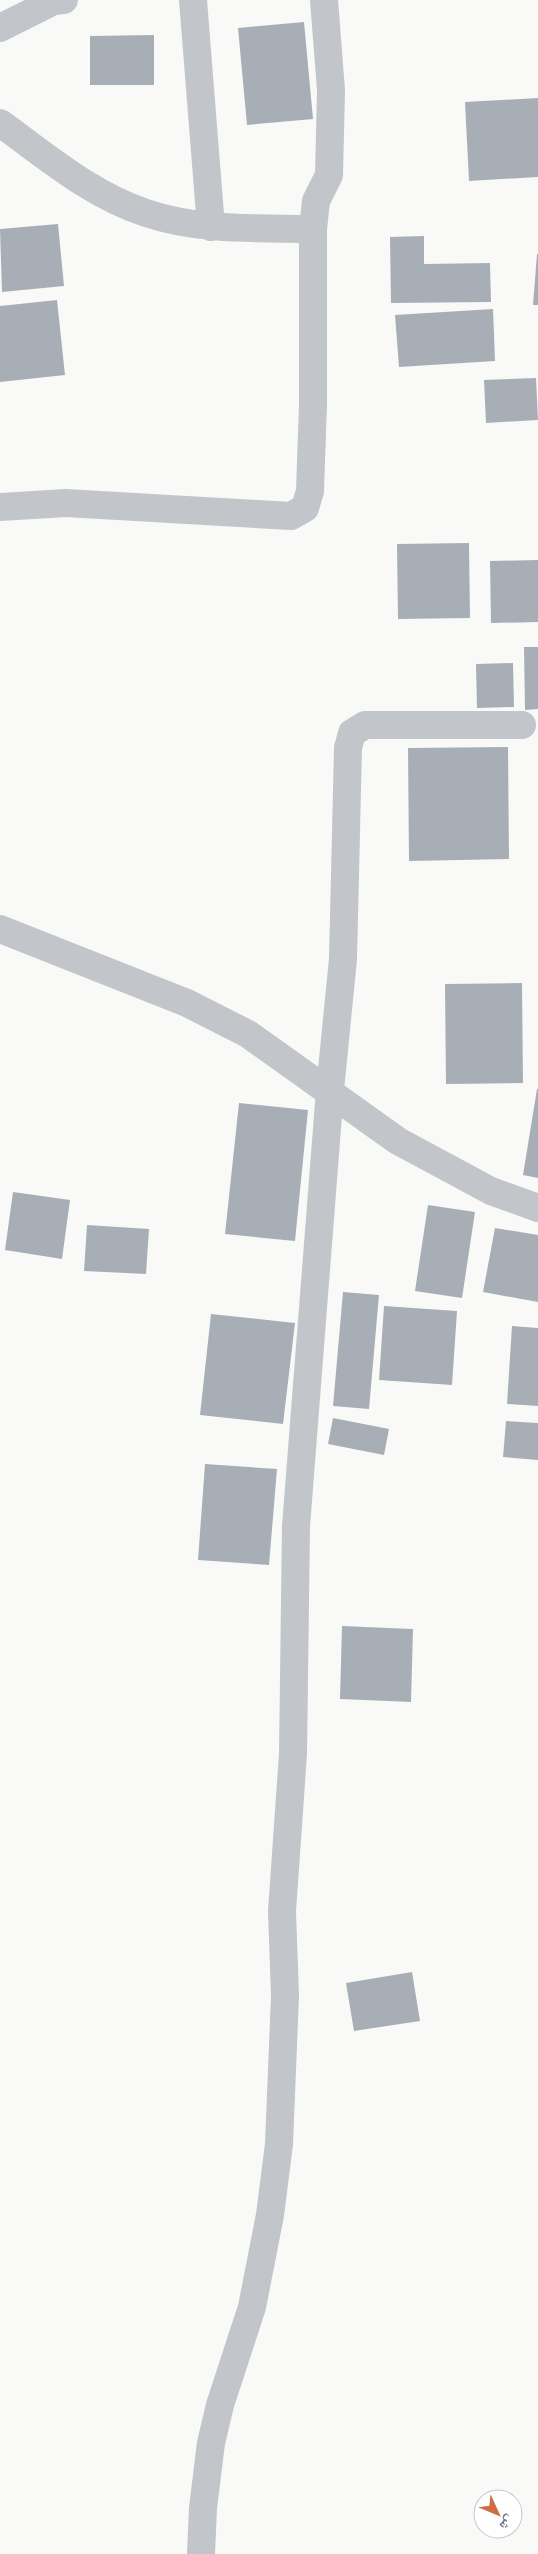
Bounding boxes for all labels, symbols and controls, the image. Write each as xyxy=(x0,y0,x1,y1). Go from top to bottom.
north arrow xyxy=(473,2489,523,2539)
text: ش xyxy=(496,2511,519,2535)

